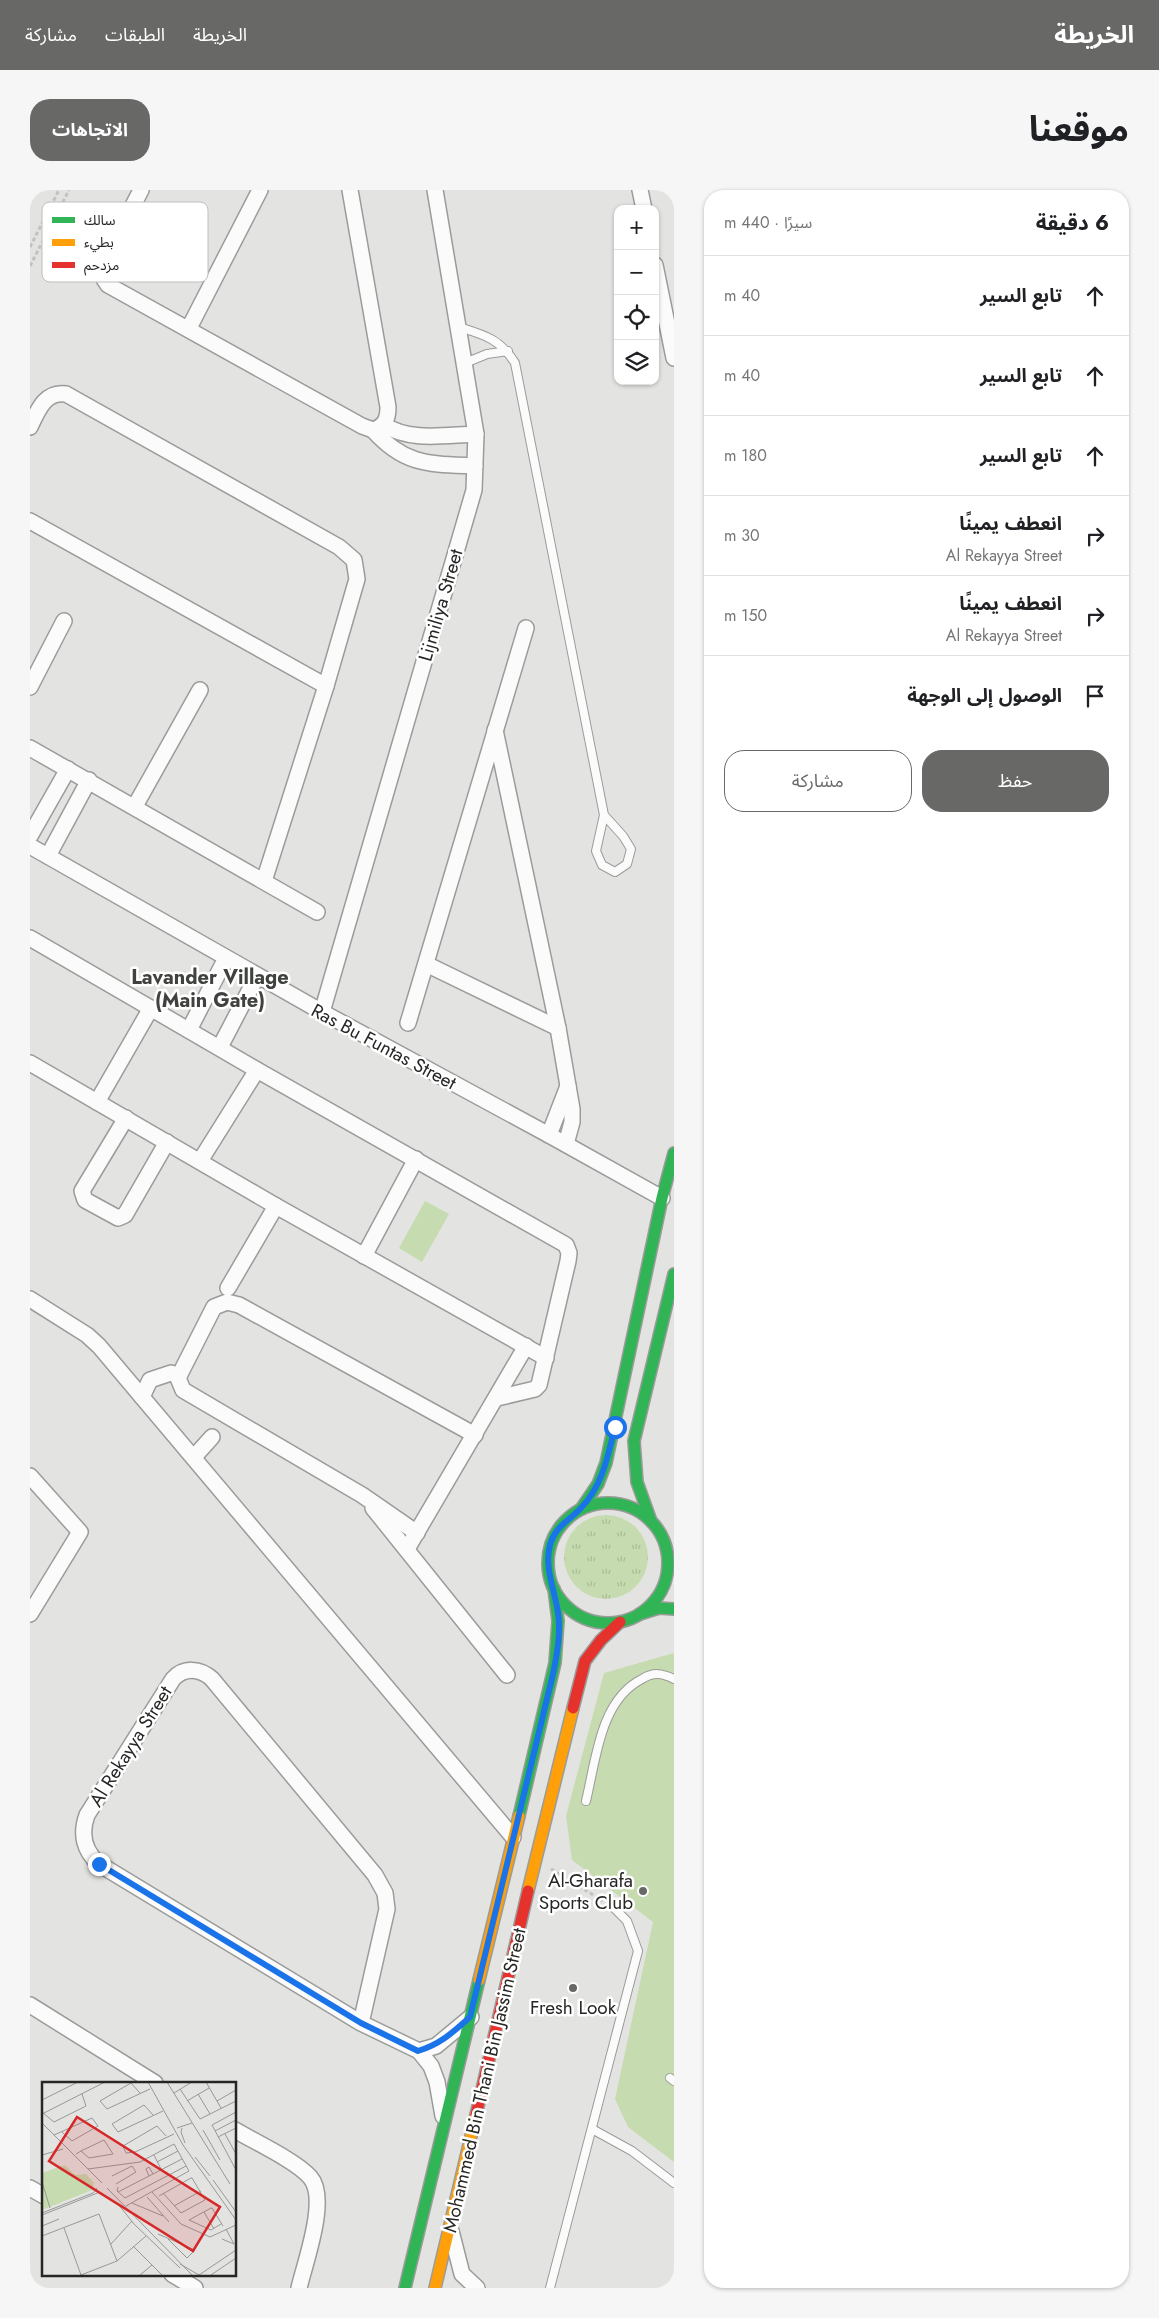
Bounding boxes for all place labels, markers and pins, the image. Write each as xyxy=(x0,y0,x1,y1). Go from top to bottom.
place label: Al-Gharafa Sports Club xyxy=(539,1867,633,1916)
marker: Al-Gharafa Sports Club xyxy=(637,1885,649,1897)
marker: Fresh Look xyxy=(567,1982,579,1994)
place label: Fresh Look xyxy=(530,1994,617,2021)

